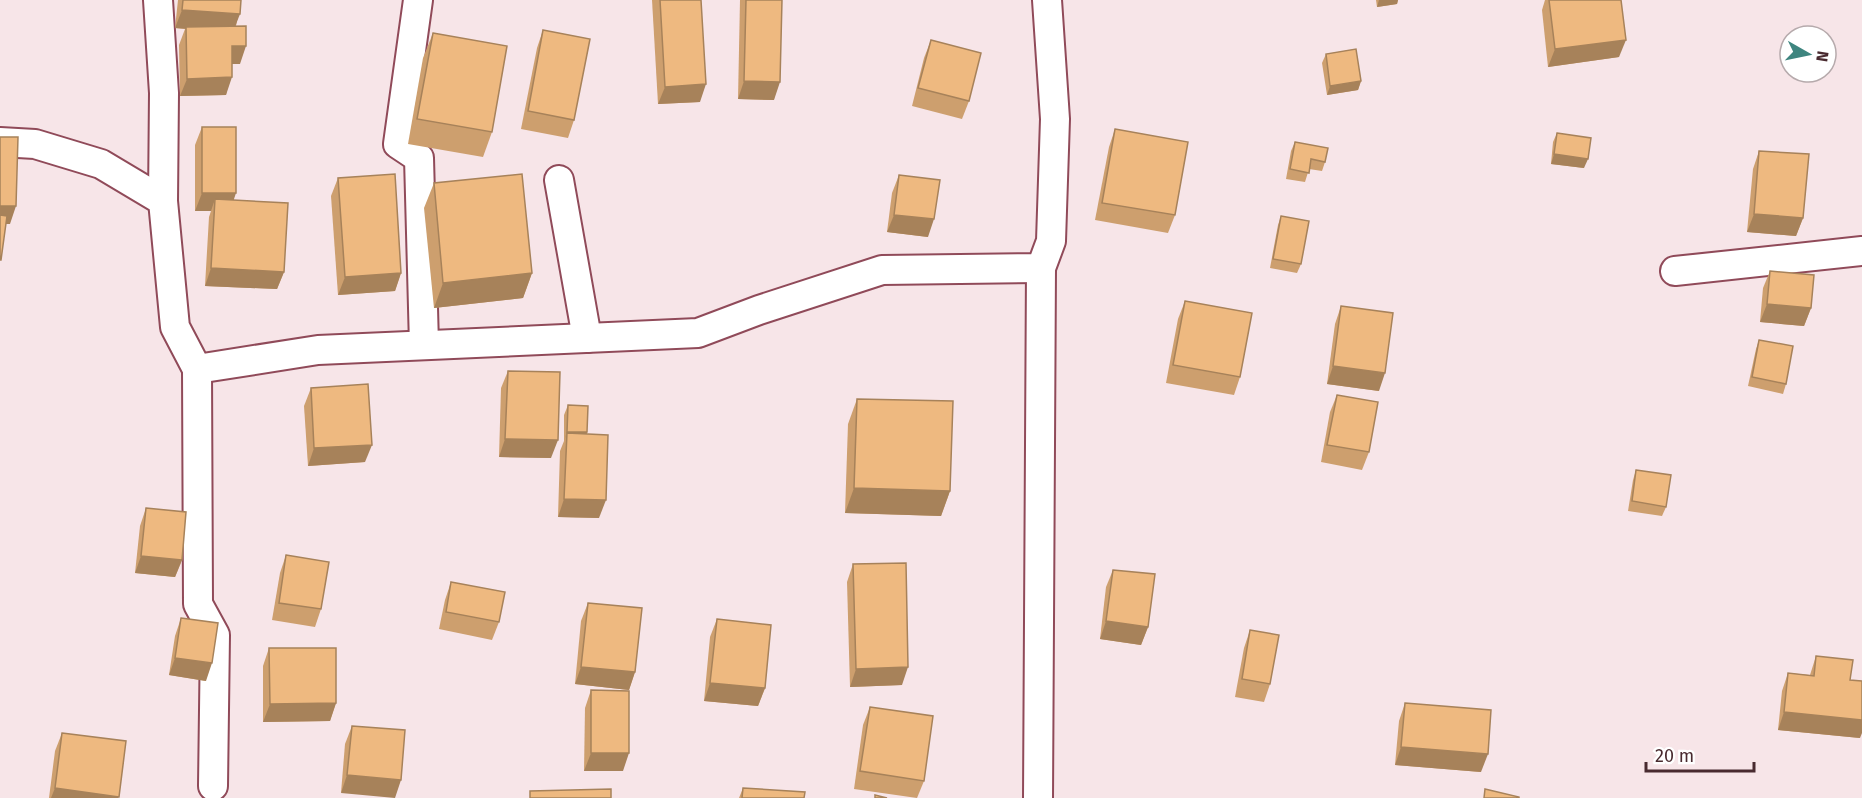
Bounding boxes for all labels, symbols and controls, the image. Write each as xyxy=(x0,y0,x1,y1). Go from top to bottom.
north arrow xyxy=(1778,24,1838,84)
text: N xyxy=(1812,50,1833,63)
scale bar xyxy=(1646,735,1754,773)
text: 20 m xyxy=(1655,745,1694,767)

